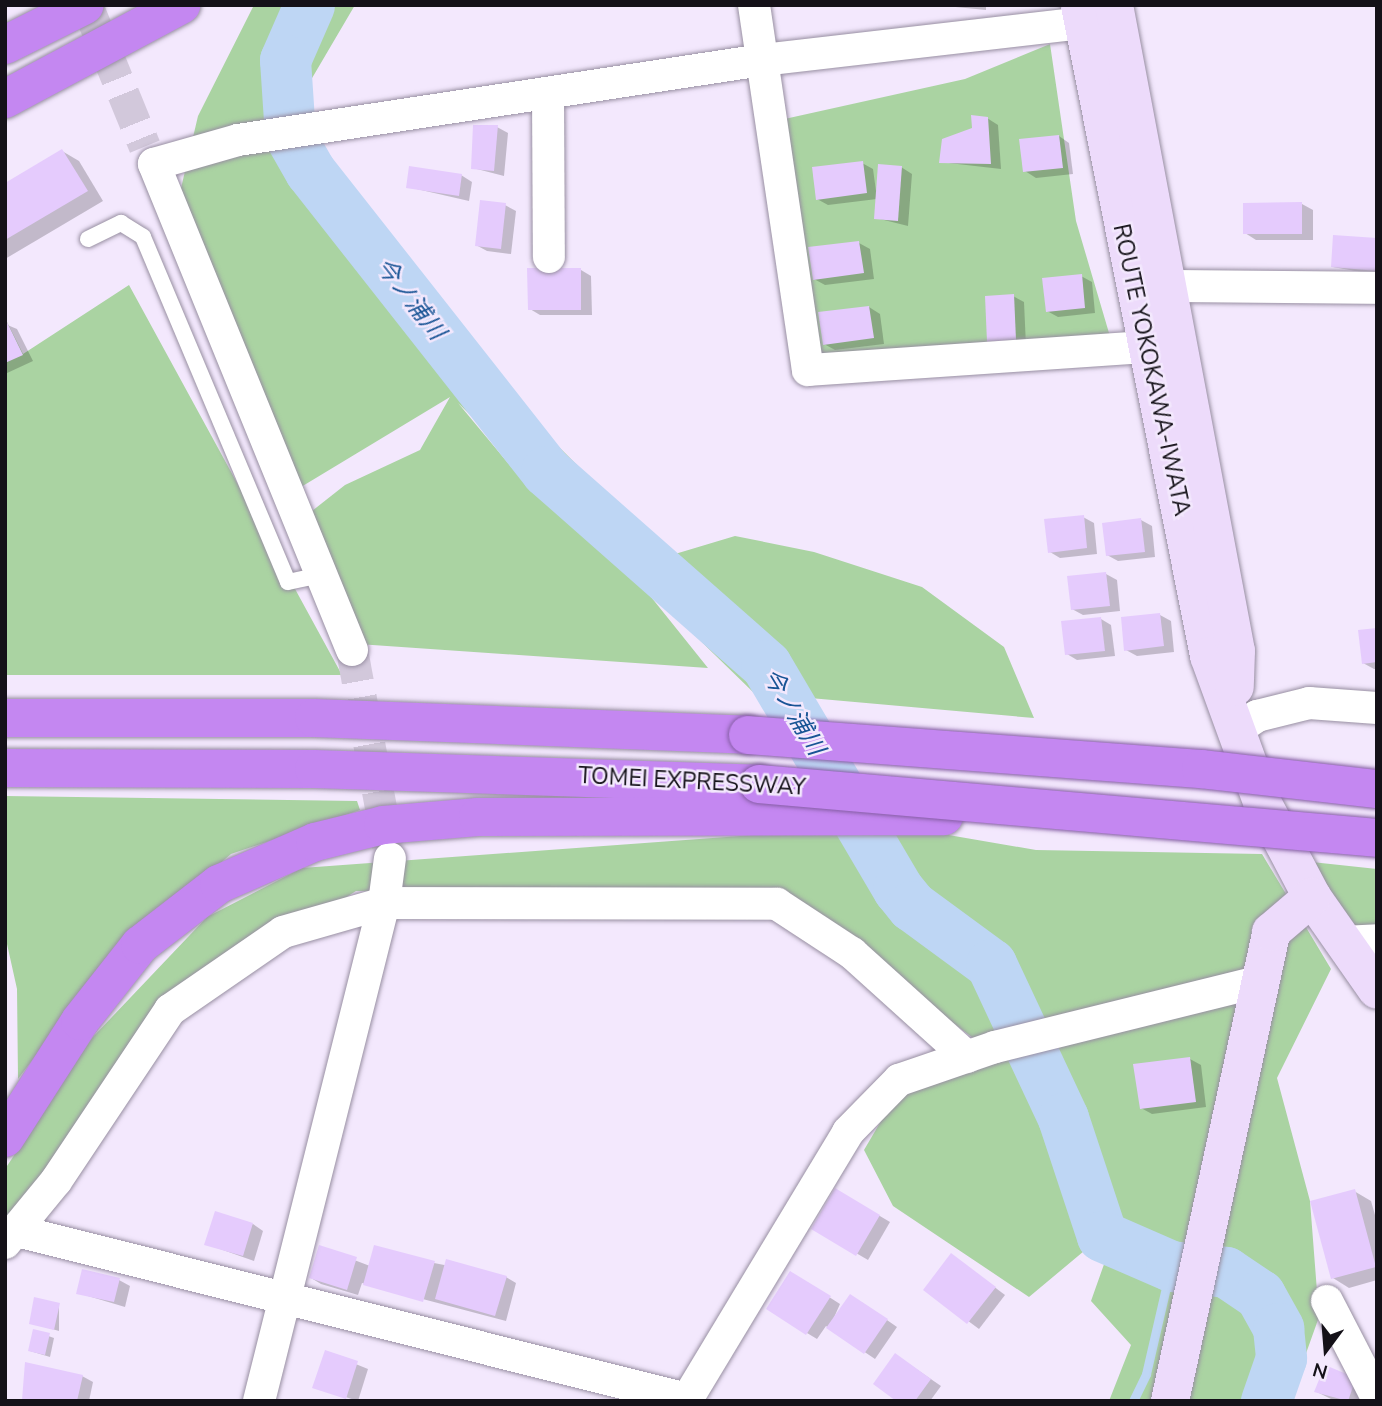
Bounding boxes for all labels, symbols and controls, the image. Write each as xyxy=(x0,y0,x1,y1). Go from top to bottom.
street label: ROUTE YOKOKAWA-IWATA xyxy=(1107,222,1195,518)
water label: 今ノ浦川 xyxy=(369,252,451,346)
water label: 今ノ浦川 xyxy=(756,663,830,761)
street label: TOMEI EXPRESSWAY xyxy=(578,762,806,802)
north arrow xyxy=(1291,1315,1361,1385)
text: N xyxy=(1310,1356,1331,1385)

